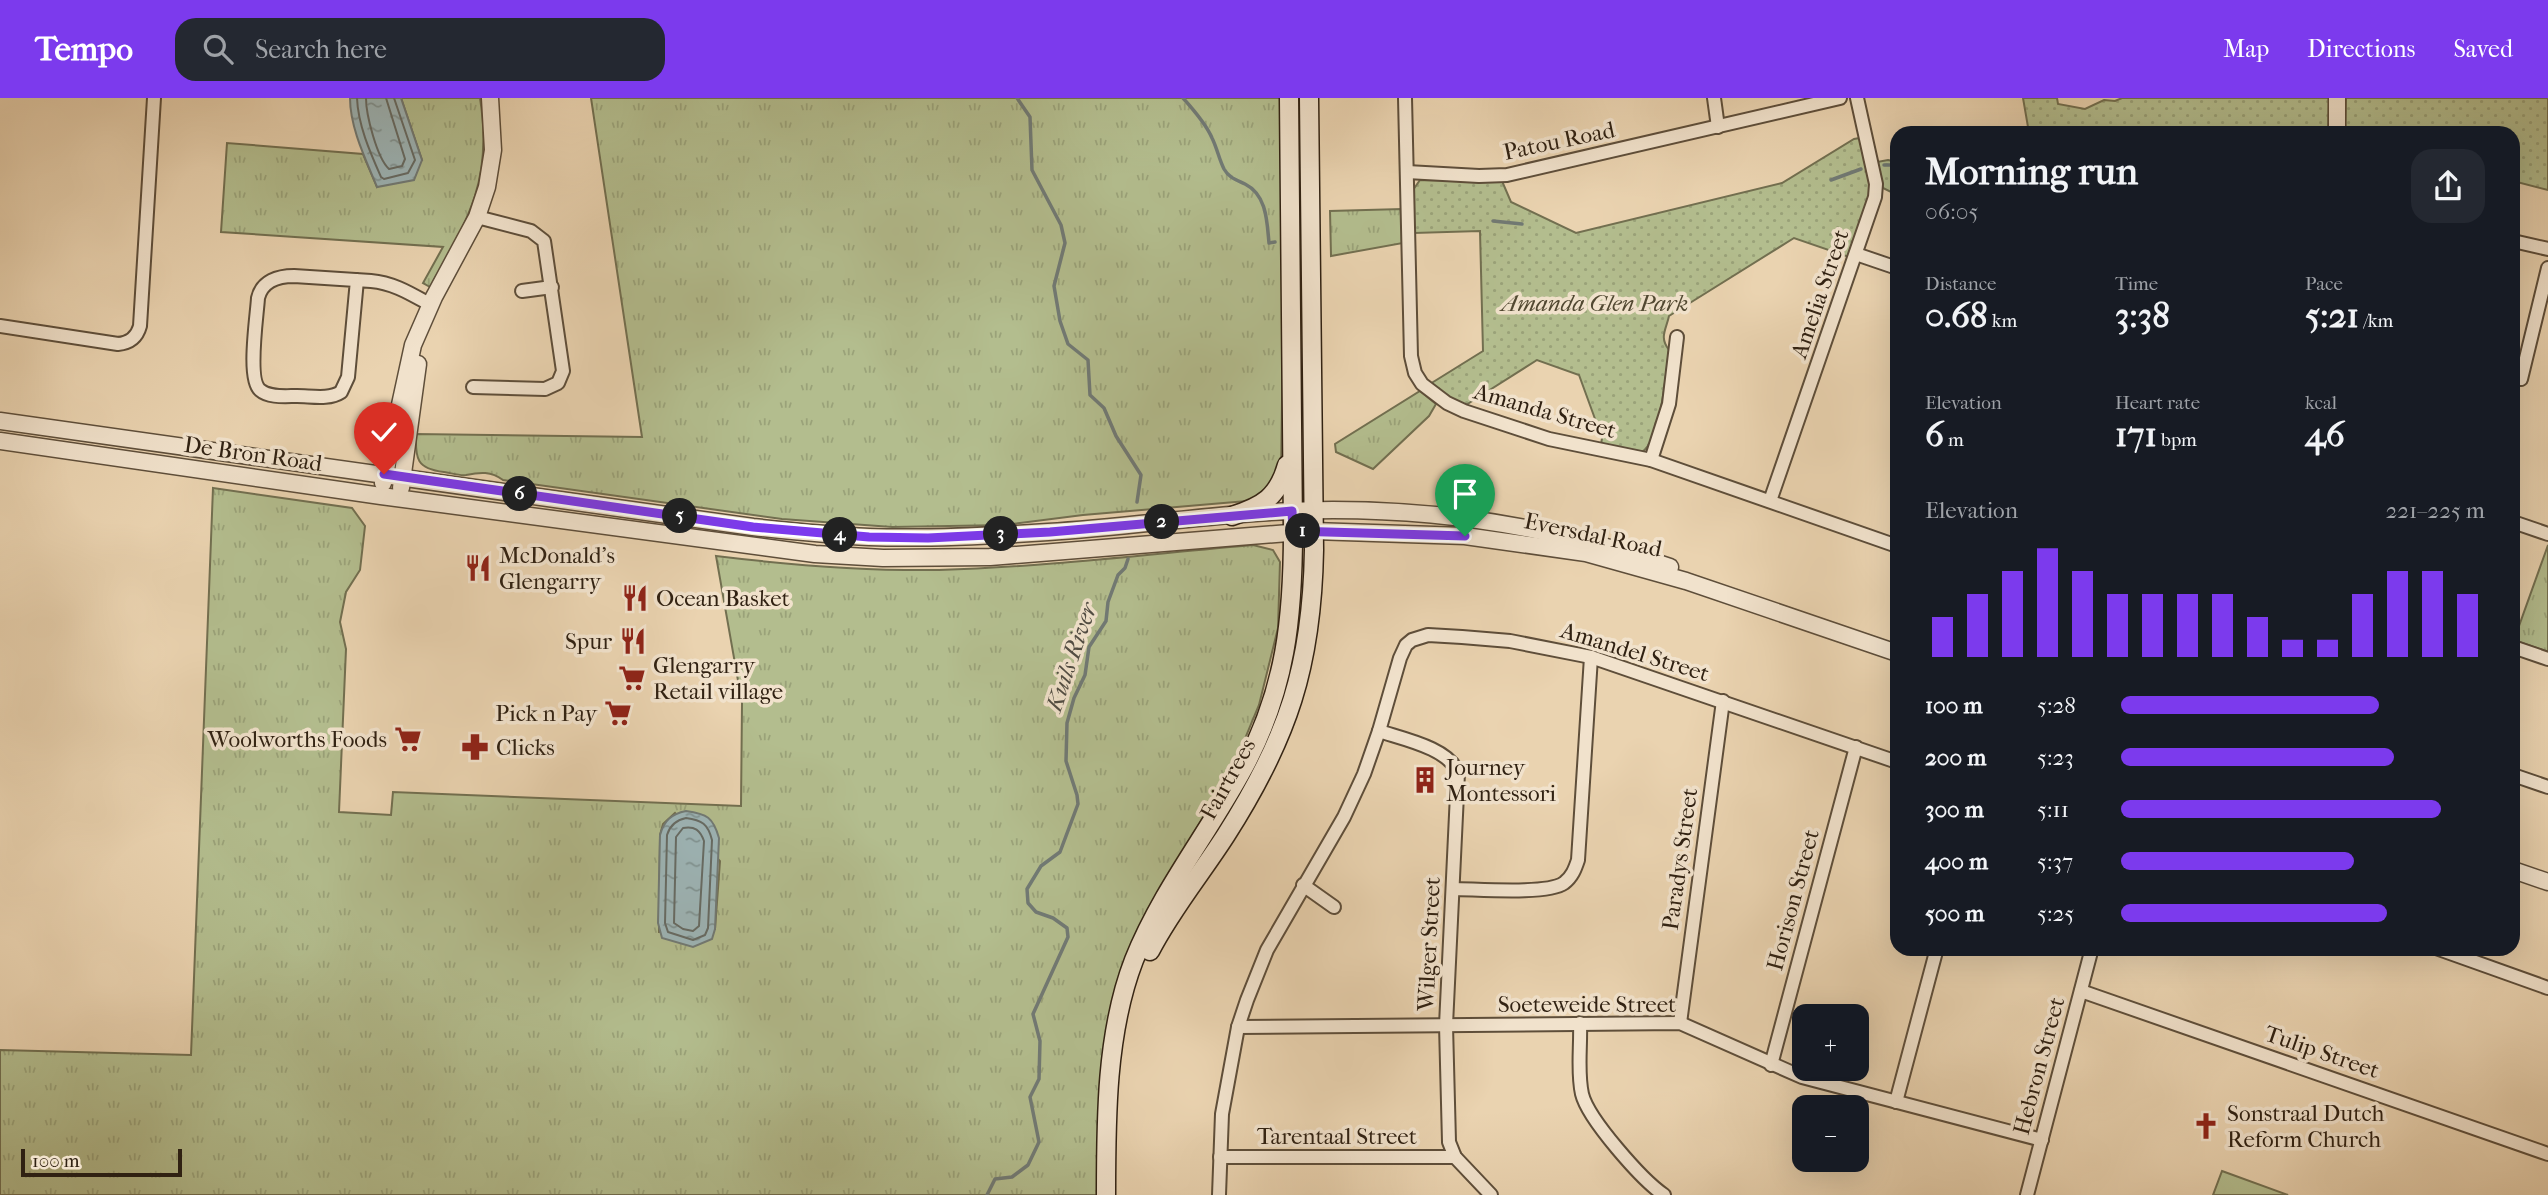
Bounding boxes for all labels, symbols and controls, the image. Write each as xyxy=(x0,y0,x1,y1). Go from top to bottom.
search box xyxy=(175,18,665,81)
text: Tempo xyxy=(35,30,133,69)
icon: search xyxy=(199,30,237,68)
text: Search here xyxy=(255,34,387,65)
text: Map xyxy=(2223,35,2269,63)
text: Directions xyxy=(2307,35,2415,63)
text: Saved xyxy=(2453,35,2513,63)
street label: Patou Road xyxy=(1501,116,1618,166)
text: Morning run xyxy=(1925,149,2138,194)
button: share xyxy=(2411,149,2485,223)
text: 06:05 xyxy=(1925,198,1978,225)
street label: Amelia Street xyxy=(1785,226,1855,363)
text: Distance xyxy=(1925,273,1996,295)
text: Time xyxy=(2115,273,2158,295)
text: Pace xyxy=(2305,273,2343,295)
park label: Amanda Glen Park xyxy=(1499,290,1688,317)
text: 0.68 xyxy=(1925,295,1988,336)
text: 3:38 xyxy=(2115,295,2170,336)
text: 5:21 xyxy=(2305,295,2359,336)
text: km xyxy=(1988,310,2017,332)
text: /km xyxy=(2359,310,2393,332)
street label: Amanda Street xyxy=(1470,378,1619,444)
text: Elevation xyxy=(1925,392,2002,414)
text: Heart rate xyxy=(2115,392,2200,414)
text: kcal xyxy=(2305,392,2337,414)
pin xyxy=(354,402,414,474)
icon: check xyxy=(365,413,403,451)
text: 6 xyxy=(1925,414,1944,455)
text: 171 xyxy=(2115,414,2157,455)
text: 46 xyxy=(2305,414,2345,455)
text: m xyxy=(1944,429,1964,451)
text: bpm xyxy=(2157,429,2197,451)
street label: De Bron Road xyxy=(182,431,324,477)
pin xyxy=(1435,464,1495,536)
icon: arrive xyxy=(1446,475,1484,513)
pin: 6 xyxy=(503,476,538,512)
text: 6 xyxy=(514,482,525,504)
text: Elevation xyxy=(1925,497,2018,524)
text: 221–225 m xyxy=(2385,497,2485,524)
pin: 5 xyxy=(662,498,698,534)
text: 5 xyxy=(675,504,684,526)
pin: 2 xyxy=(1144,504,1180,540)
street label: Eversdal Road xyxy=(1522,507,1665,563)
text: 2 xyxy=(1157,510,1166,532)
pin: 1 xyxy=(1286,514,1320,548)
pin: 3 xyxy=(984,516,1018,551)
pin: 4 xyxy=(822,518,858,552)
text: 1 xyxy=(1299,519,1306,541)
text: 3 xyxy=(997,522,1004,544)
text: 4 xyxy=(834,523,845,545)
place label: McDonald's Glengarry xyxy=(499,542,615,595)
restaurant icon: McDonald's Glengarry xyxy=(463,553,493,583)
restaurant icon: Ocean Basket xyxy=(620,583,650,613)
place label: Ocean Basket xyxy=(656,585,790,612)
water label: Kuils River xyxy=(1039,597,1103,717)
street label: Amandel Street xyxy=(1557,616,1712,687)
restaurant icon: Spur xyxy=(618,626,648,656)
place label: Spur xyxy=(565,628,612,655)
place label: Glengarry Retail village xyxy=(653,652,783,705)
supermarket icon: Glengarry Retail village xyxy=(617,663,647,693)
text: 100 m xyxy=(1925,692,1983,719)
text: 5:28 xyxy=(2037,692,2076,719)
supermarket icon: Pick n Pay xyxy=(603,698,633,728)
place label: Pick n Pay xyxy=(495,700,598,727)
supermarket icon: Woolworths Foods xyxy=(393,724,423,754)
place label: Woolworths Foods xyxy=(207,726,387,753)
pharmacy icon: Clicks xyxy=(460,732,490,762)
place label: Clicks xyxy=(496,734,555,761)
street label: Fairtrees xyxy=(1195,734,1261,824)
text: 200 m xyxy=(1925,744,1986,771)
text: 5:23 xyxy=(2037,744,2074,771)
place label: Journey Montessori xyxy=(1444,754,1556,807)
building icon: Journey Montessori xyxy=(1410,765,1440,795)
street label: Paradys Street xyxy=(1657,786,1703,932)
text: 300 m xyxy=(1925,796,1984,823)
text: 5:11 xyxy=(2037,796,2069,823)
street label: Horison Street xyxy=(1761,826,1825,974)
text: 400 m xyxy=(1925,848,1988,875)
text: 5:37 xyxy=(2037,848,2073,875)
street label: Wilger Street xyxy=(1412,876,1446,1013)
text: 500 m xyxy=(1925,900,1984,927)
text: 5:25 xyxy=(2037,900,2074,927)
street label: Soeteweide Street xyxy=(1498,991,1676,1018)
street label: Hebron Street xyxy=(2008,994,2070,1138)
map controls xyxy=(1792,1004,1869,1172)
button: + xyxy=(1792,1004,1869,1081)
street label: Tulip Street xyxy=(2261,1020,2383,1084)
button: − xyxy=(1792,1095,1869,1172)
place label: Sonstraal Dutch Reform Church xyxy=(2227,1100,2385,1153)
church icon: Sonstraal Dutch Reform Church xyxy=(2191,1111,2221,1141)
street label: Tarentaal Street xyxy=(1257,1123,1417,1150)
scale bar xyxy=(21,1146,182,1178)
text: 100 m xyxy=(32,1150,80,1172)

